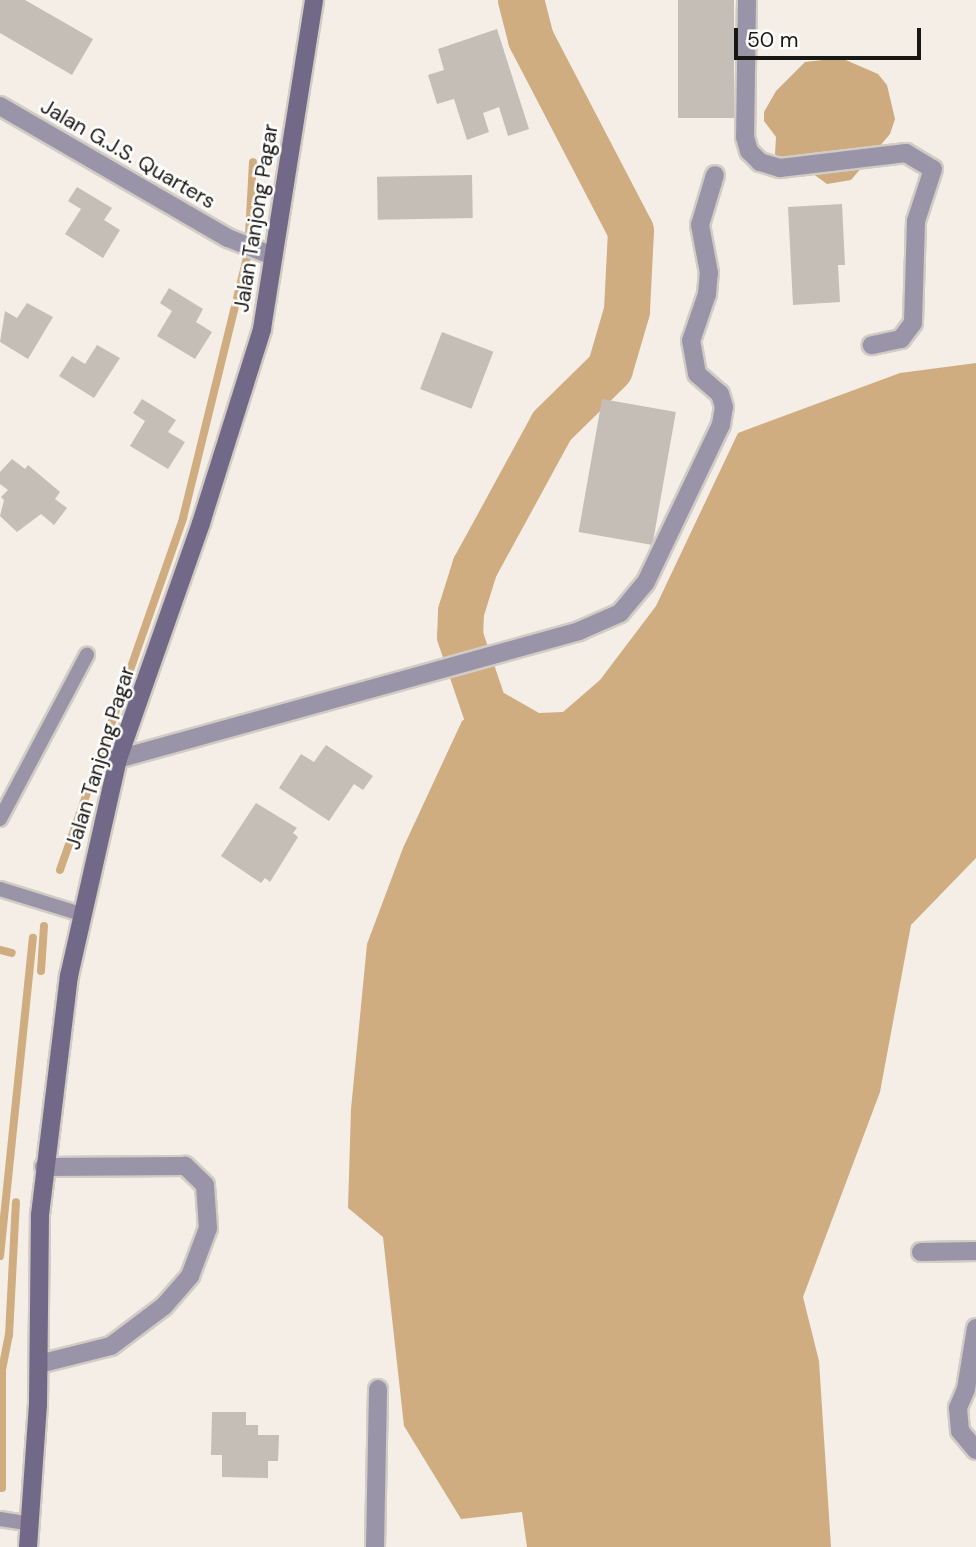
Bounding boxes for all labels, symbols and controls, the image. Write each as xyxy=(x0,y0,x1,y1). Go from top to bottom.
scale bar xyxy=(738,14,925,58)
text: 50 m xyxy=(747,26,798,54)
street label: Jalan G.J.S. Quarters xyxy=(36,94,220,214)
street label: Jalan Tanjong Pagar xyxy=(229,122,283,314)
street label: Jalan Tanjong Pagar xyxy=(60,663,140,853)

